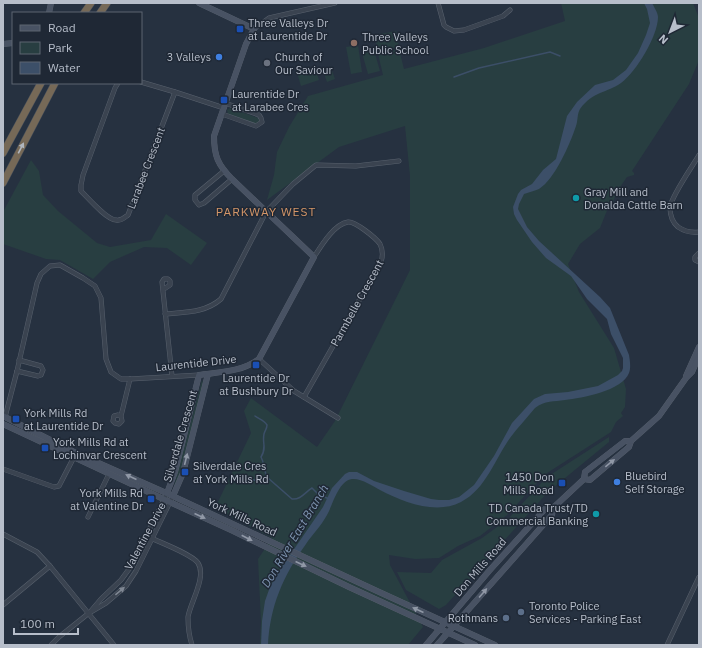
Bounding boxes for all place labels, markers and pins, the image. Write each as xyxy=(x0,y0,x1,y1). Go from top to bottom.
place label: Three Valleys Dr at Laurentide Dr xyxy=(248,16,328,43)
marker: Three Valleys Dr at Laurentide Dr xyxy=(235,24,245,34)
place label: Three Valleys Public School xyxy=(362,30,429,57)
marker: Three Valleys Public School xyxy=(349,38,359,48)
place label: 3 Valleys xyxy=(167,50,211,64)
place label: Church of Our Saviour xyxy=(275,50,332,77)
marker: 3 Valleys xyxy=(214,52,224,62)
marker: Church of Our Saviour xyxy=(262,58,272,68)
place label: Laurentide Dr at Larabee Cres xyxy=(232,87,309,114)
marker: Laurentide Dr at Larabee Cres xyxy=(219,95,229,105)
place label: Gray Mill and Donalda Cattle Barn xyxy=(584,185,683,212)
marker: Gray Mill and Donalda Cattle Barn xyxy=(571,193,581,203)
marker: Laurentide Dr at Bushbury Dr xyxy=(251,360,261,370)
place label: Laurentide Dr at Bushbury Dr xyxy=(219,371,293,398)
place label: York Mills Rd at Laurentide Dr xyxy=(24,406,103,433)
marker: York Mills Rd at Laurentide Dr xyxy=(11,414,21,424)
place label: York Mills Rd at Lochinvar Crescent xyxy=(53,435,147,462)
marker: York Mills Rd at Lochinvar Crescent xyxy=(40,443,50,453)
place label: Silverdale Cres at York Mills Rd xyxy=(193,459,269,486)
marker: Silverdale Cres at York Mills Rd xyxy=(180,467,190,477)
place label: Bluebird Self Storage xyxy=(625,469,685,496)
place label: 1450 Don Mills Road xyxy=(503,470,554,497)
marker: Bluebird Self Storage xyxy=(612,477,622,487)
marker: 1450 Don Mills Road xyxy=(557,478,567,488)
place label: York Mills Rd at Valentine Dr xyxy=(70,486,143,513)
marker: York Mills Rd at Valentine Dr xyxy=(146,494,156,504)
place label: TD Canada Trust/TD Commercial Banking xyxy=(486,501,588,528)
marker: TD Canada Trust/TD Commercial Banking xyxy=(591,509,601,519)
place label: Toronto Police Services - Parking East xyxy=(529,599,641,626)
marker: Toronto Police Services - Parking East xyxy=(516,607,526,617)
place label: Rothmans xyxy=(448,611,498,625)
marker: Rothmans xyxy=(501,613,511,623)

